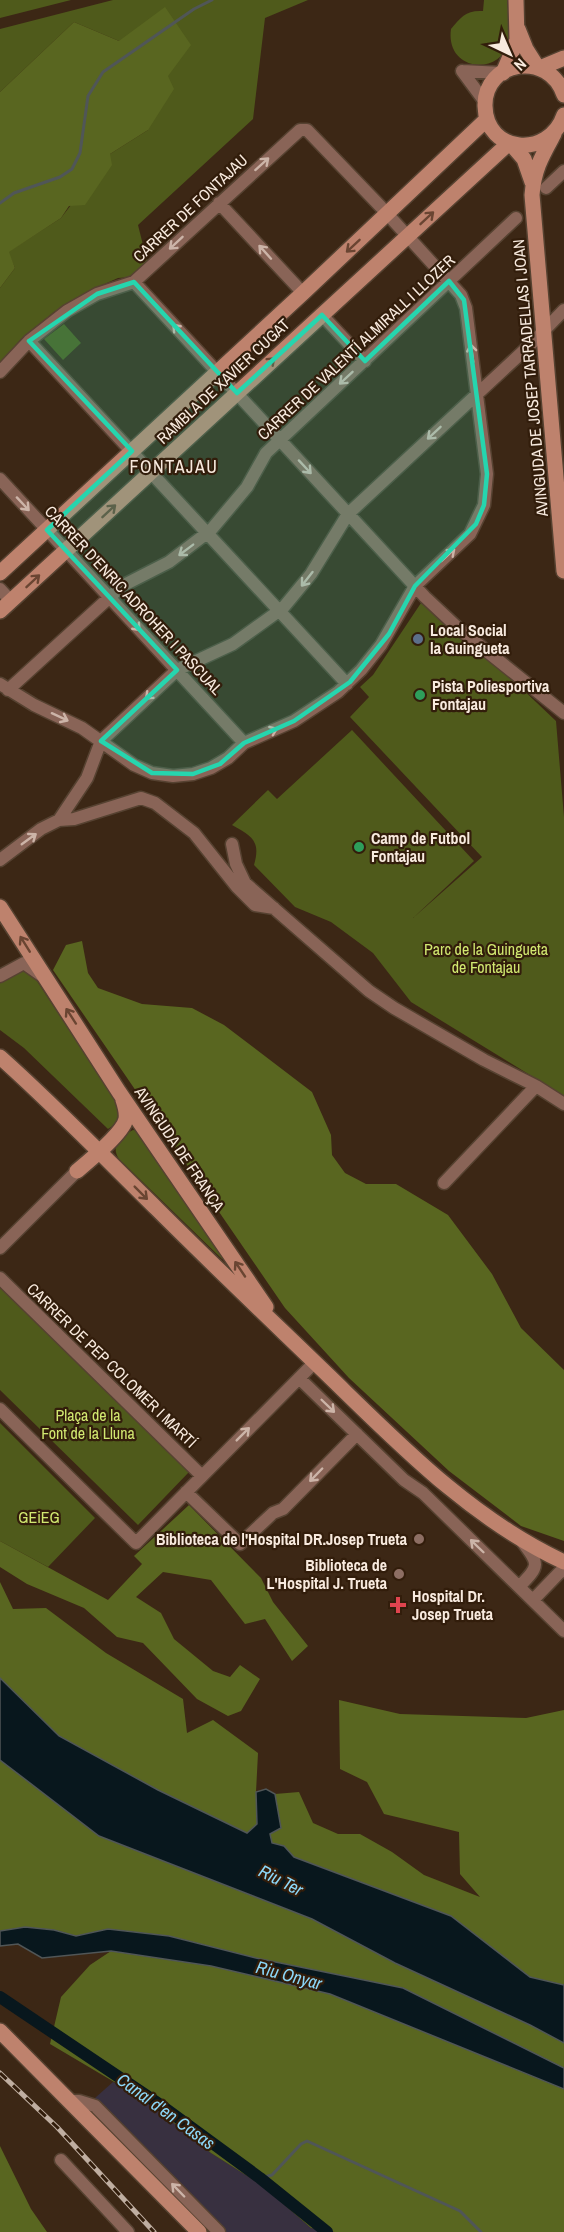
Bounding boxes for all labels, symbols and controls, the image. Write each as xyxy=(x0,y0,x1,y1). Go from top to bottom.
north arrow xyxy=(480,24,540,84)
text: N xyxy=(509,54,531,76)
street label: CARRER DE FONTAJAU xyxy=(128,149,252,267)
one-way arrow xyxy=(254,157,269,171)
one-way arrow xyxy=(419,211,434,225)
one-way arrow xyxy=(169,236,184,250)
one-way arrow xyxy=(346,238,361,253)
street label: AVINGUDA DE JOSEP TARRADELLAS I JOAN xyxy=(507,238,553,519)
one-way arrow xyxy=(258,245,272,260)
street label: CARRER DE VALENTÍ ALMIRALL I LLOZER xyxy=(253,249,460,445)
street label: RAMBLA DE XAVIER CUGAT xyxy=(152,313,294,449)
one-way arrow xyxy=(172,323,186,338)
one-way arrow xyxy=(466,344,477,363)
one-way arrow xyxy=(260,357,275,371)
one-way arrow xyxy=(339,371,354,385)
one-way arrow xyxy=(427,426,442,440)
district label: FONTAJAU xyxy=(130,454,218,479)
one-way arrow xyxy=(298,459,312,474)
one-way arrow xyxy=(16,497,31,512)
street label: CARRER D'ENRIC ADROHER I PASCUAL xyxy=(40,500,228,700)
one-way arrow xyxy=(101,504,116,518)
one-way arrow xyxy=(178,543,194,556)
one-way arrow xyxy=(441,548,456,562)
one-way arrow xyxy=(301,571,314,587)
one-way arrow xyxy=(25,574,40,588)
one-way arrow xyxy=(127,616,141,631)
place label: Local Social la Guingueta xyxy=(430,619,510,659)
marker: Local Social la Guingueta xyxy=(411,632,425,646)
place label: Pista Poliesportiva Fontajau xyxy=(432,675,550,715)
one-way arrow xyxy=(145,686,160,700)
marker: Pista Poliesportiva Fontajau xyxy=(413,688,427,702)
one-way arrow xyxy=(51,711,69,723)
one-way arrow xyxy=(259,726,277,738)
place label: Camp de Futbol Fontajau xyxy=(371,827,470,867)
one-way arrow xyxy=(20,832,36,845)
marker: Camp de Futbol Fontajau xyxy=(352,840,366,854)
one-way arrow xyxy=(19,936,31,952)
park label: Parc de la Guingueta de Fontajau xyxy=(424,938,549,978)
one-way arrow xyxy=(65,1008,77,1025)
street label: AVINGUDA DE FRANÇA xyxy=(129,1081,230,1216)
one-way arrow xyxy=(133,1186,148,1201)
one-way arrow xyxy=(234,1261,246,1277)
street label: CARRER DE PEP COLOMER I MARTÍ xyxy=(22,1278,202,1453)
one-way arrow xyxy=(321,1399,336,1413)
park label: Plaça de la Font de la Lluna xyxy=(41,1404,135,1444)
one-way arrow xyxy=(235,1427,250,1442)
one-way arrow xyxy=(309,1468,323,1483)
park label: GEiEG xyxy=(18,1506,60,1528)
place label: Biblioteca de l'Hospital DR.Josep Trueta xyxy=(156,1528,408,1550)
marker: Biblioteca de l'Hospital DR.Josep Trueta xyxy=(412,1532,426,1546)
one-way arrow xyxy=(469,1538,484,1553)
place label: Biblioteca de L'Hospital J. Trueta xyxy=(266,1554,388,1594)
marker: Biblioteca de L'Hospital J. Trueta xyxy=(392,1567,406,1581)
place label: Hospital Dr. Josep Trueta xyxy=(412,1585,494,1625)
marker: Hospital Dr. Josep Trueta xyxy=(389,1596,407,1614)
water label: Riu Ter xyxy=(254,1858,309,1902)
water label: Riu Onyar xyxy=(253,1954,326,1996)
water label: Canal d'en Casas xyxy=(112,2067,220,2155)
one-way arrow xyxy=(170,2183,185,2198)

